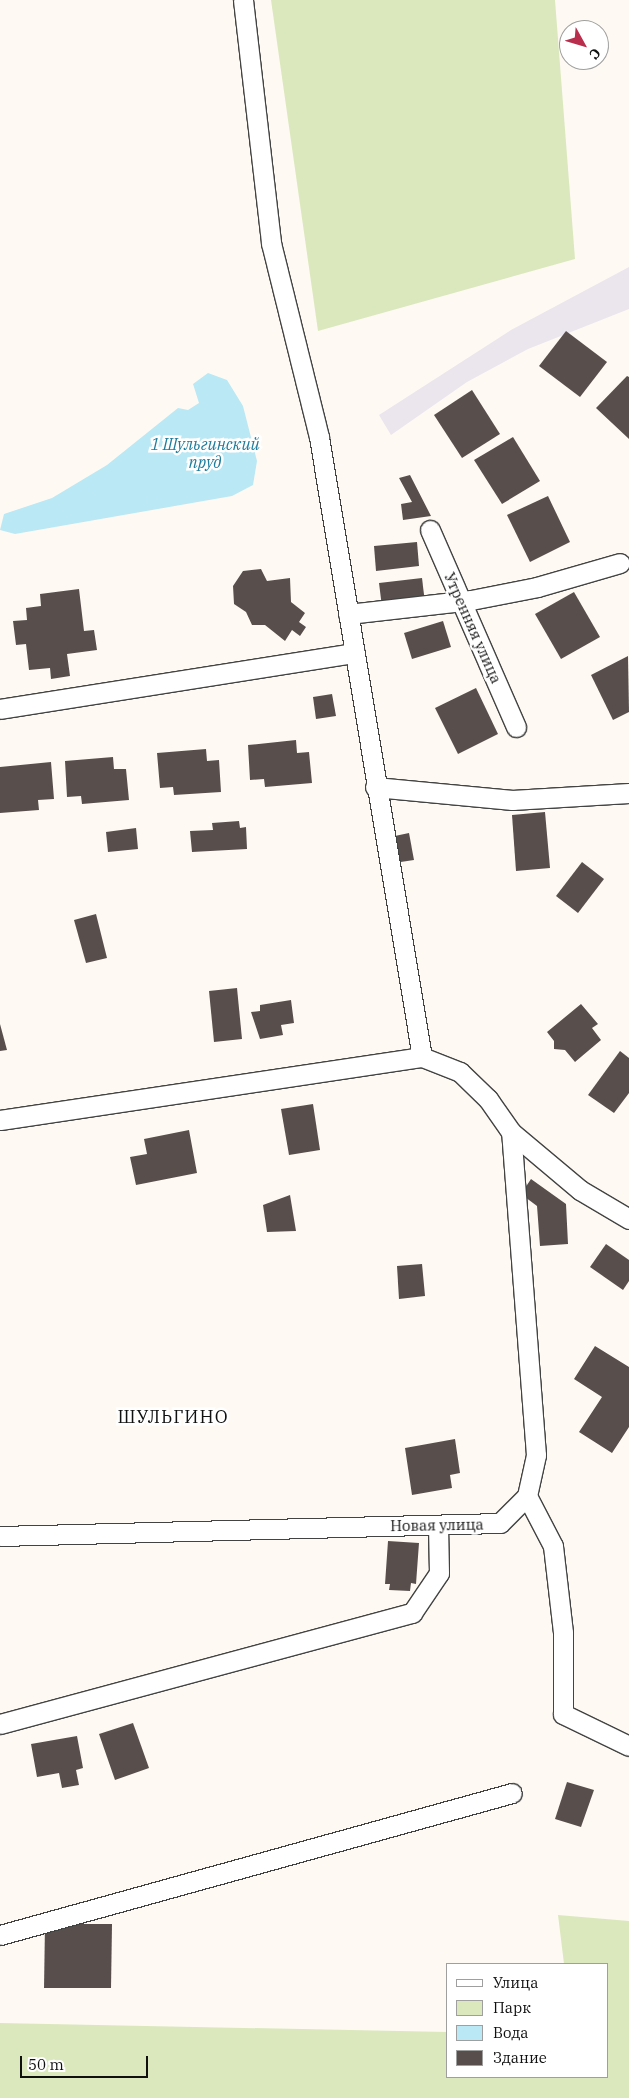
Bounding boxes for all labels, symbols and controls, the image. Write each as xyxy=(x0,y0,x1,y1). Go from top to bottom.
north arrow xyxy=(559,20,609,70)
text: С xyxy=(585,45,605,63)
water label: 1 Шульгинский пруд xyxy=(150,434,260,472)
street label: Утренняя улица xyxy=(440,570,506,686)
district label: ШУЛЬГИНО xyxy=(116,1406,230,1428)
street label: Новая улица xyxy=(390,1515,484,1535)
legend xyxy=(446,1963,609,2078)
text: Улица xyxy=(493,1973,538,1992)
text: Парк xyxy=(493,1998,531,2017)
text: Вода xyxy=(493,2023,529,2042)
scale bar xyxy=(22,2046,150,2078)
text: Здание xyxy=(493,2048,547,2067)
text: 50 m xyxy=(28,2055,64,2074)

